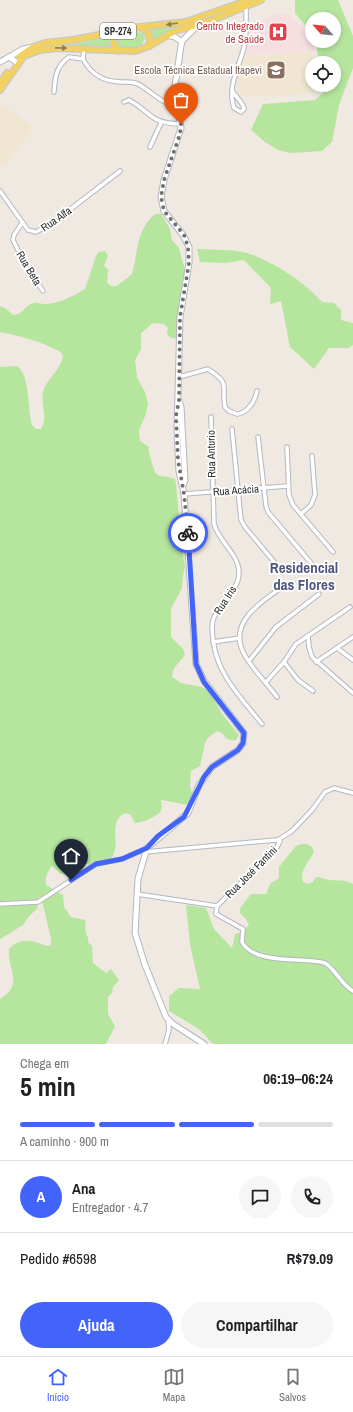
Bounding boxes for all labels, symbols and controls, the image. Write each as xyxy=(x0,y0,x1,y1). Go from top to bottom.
north arrow xyxy=(305,12,341,48)
map controls xyxy=(305,12,341,92)
place label: Centro Integrado de Saúde xyxy=(196,19,264,46)
one-way arrow xyxy=(166,21,178,27)
hospital icon: Centro Integrado de Saúde xyxy=(267,21,289,43)
road number: SP-274 xyxy=(100,23,136,39)
one-way arrow xyxy=(55,45,68,51)
button: locate xyxy=(305,56,341,92)
school or university icon: Escola Técnica Estadual Itapevi xyxy=(265,59,287,81)
place label: Escola Técnica Estadual Itapevi xyxy=(134,63,262,77)
pin xyxy=(164,83,198,124)
icon: bag xyxy=(170,89,192,111)
street label: Rua Alfa xyxy=(38,203,74,235)
street label: Rua Beta xyxy=(13,248,45,288)
street label: Rua Anturio xyxy=(204,430,218,478)
street label: Rua Acácia xyxy=(212,481,260,499)
courier xyxy=(168,513,208,553)
icon: bike xyxy=(177,522,199,544)
district label: Residencial das Flores xyxy=(270,557,338,595)
street label: Rua Iris xyxy=(211,583,240,617)
pin xyxy=(54,839,88,880)
street label: Rua José Fantini xyxy=(222,843,280,901)
icon: home xyxy=(60,845,82,867)
text: Chega em xyxy=(20,1055,69,1072)
text: 06:19–06:24 xyxy=(263,1068,333,1089)
text: 5 min xyxy=(20,1069,76,1104)
text: A caminho · 900 m xyxy=(20,1133,109,1150)
button: chat xyxy=(239,1176,281,1218)
button: phone xyxy=(291,1176,333,1218)
text: Ana xyxy=(72,1178,95,1199)
text: A xyxy=(37,1186,45,1207)
text: Entregador · 4.7 xyxy=(72,1199,148,1216)
text: Pedido #6598 xyxy=(20,1248,97,1269)
text: R$79.09 xyxy=(286,1248,333,1269)
button: Ajuda xyxy=(20,1302,173,1348)
button: Compartilhar xyxy=(181,1302,333,1348)
tab: Início xyxy=(47,1366,69,1404)
tab: Mapa xyxy=(163,1366,185,1404)
tab: Salvos xyxy=(279,1366,306,1404)

